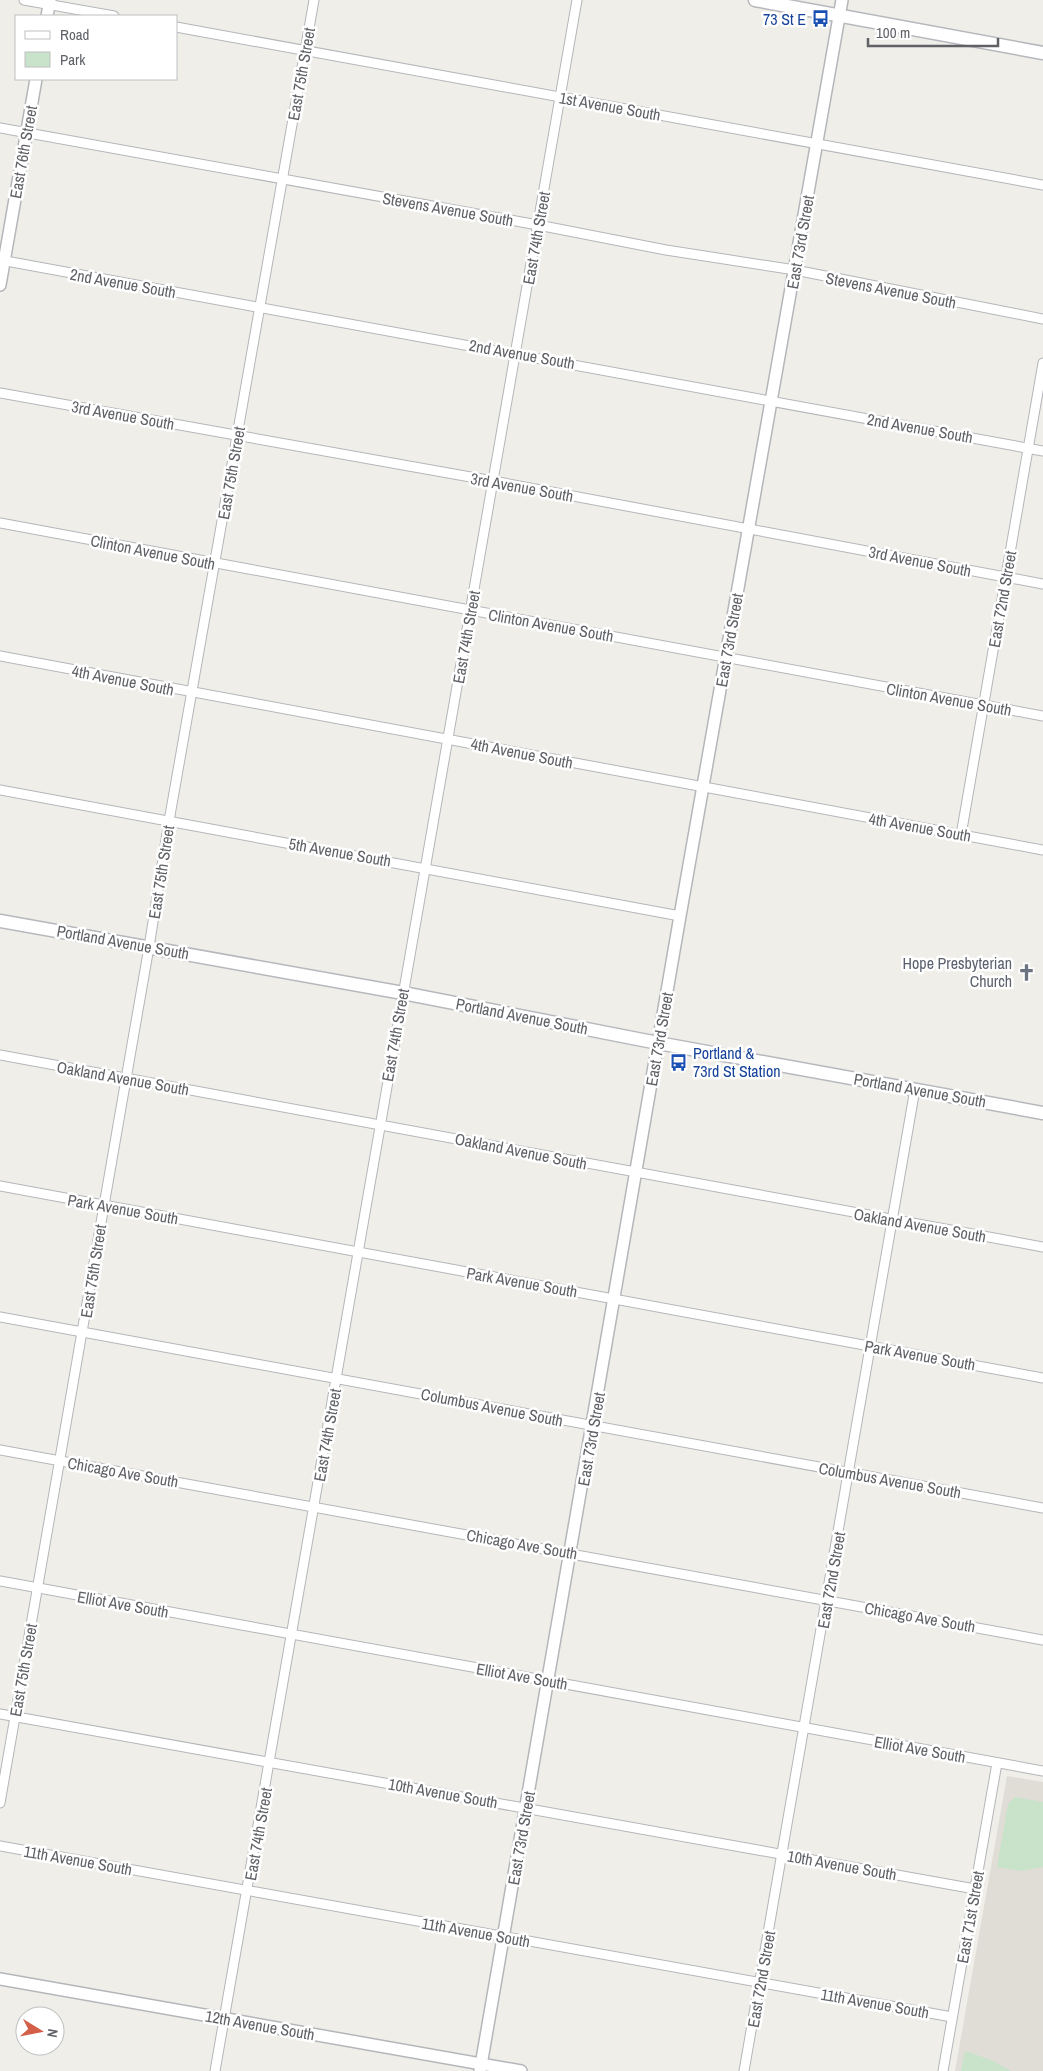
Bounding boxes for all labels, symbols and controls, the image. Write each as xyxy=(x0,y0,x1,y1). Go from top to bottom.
place label: 73 St E xyxy=(763,8,806,30)
bus stop icon: 73 St E xyxy=(810,9,830,29)
legend xyxy=(15,15,178,80)
scale bar xyxy=(868,15,998,47)
text: 100 m xyxy=(876,22,910,43)
text: Road xyxy=(60,24,89,45)
street label: East 75th Street xyxy=(282,25,320,122)
text: Park xyxy=(60,49,86,70)
street label: 1st Avenue South xyxy=(558,86,662,126)
street label: East 76th Street xyxy=(4,103,42,200)
street label: Stevens Avenue South xyxy=(381,187,515,231)
street label: East 74th Street xyxy=(517,189,555,286)
street label: East 73rd Street xyxy=(781,193,819,291)
street label: 2nd Avenue South xyxy=(68,263,178,303)
street label: Stevens Avenue South xyxy=(824,267,958,313)
street label: 2nd Avenue South xyxy=(467,334,577,374)
street label: 3rd Avenue South xyxy=(70,395,176,435)
street label: 2nd Avenue South xyxy=(865,408,975,448)
street label: East 75th Street xyxy=(212,424,250,521)
street label: 3rd Avenue South xyxy=(469,467,575,507)
street label: Clinton Avenue South xyxy=(89,529,217,575)
street label: 3rd Avenue South xyxy=(867,540,973,582)
street label: East 72nd Street xyxy=(983,549,1021,649)
street label: East 74th Street xyxy=(447,588,485,685)
street label: East 73rd Street xyxy=(710,591,748,689)
street label: Clinton Avenue South xyxy=(487,603,615,647)
street label: 4th Avenue South xyxy=(70,659,176,701)
street label: Clinton Avenue South xyxy=(885,677,1013,721)
street label: 4th Avenue South xyxy=(469,732,575,774)
street label: 4th Avenue South xyxy=(867,807,973,847)
street label: East 75th Street xyxy=(143,823,179,920)
street label: 5th Avenue South xyxy=(287,832,393,872)
street label: Portland Avenue South xyxy=(55,920,191,964)
place label: Hope Presbyterian Church xyxy=(903,952,1012,992)
church icon: Hope Presbyterian Church xyxy=(1016,962,1036,982)
street label: East 74th Street xyxy=(376,986,414,1083)
street label: East 73rd Street xyxy=(640,990,678,1088)
street label: Portland Avenue South xyxy=(454,992,590,1040)
place label: Portland & 73rd St Station xyxy=(693,1042,781,1082)
bus stop icon: Portland & 73rd St Station xyxy=(669,1052,689,1072)
street label: Oakland Avenue South xyxy=(55,1056,191,1100)
street label: Portland Avenue South xyxy=(852,1068,988,1112)
street label: Oakland Avenue South xyxy=(453,1127,589,1175)
street label: Park Avenue South xyxy=(66,1188,180,1230)
street label: Oakland Avenue South xyxy=(852,1203,988,1247)
street label: East 75th Street xyxy=(75,1222,111,1319)
street label: Park Avenue South xyxy=(465,1261,579,1303)
street label: Park Avenue South xyxy=(863,1334,977,1376)
street label: Columbus Avenue South xyxy=(419,1382,565,1432)
street label: East 74th Street xyxy=(308,1386,346,1483)
street label: East 73rd Street xyxy=(572,1390,610,1488)
street label: Chicago Ave South xyxy=(66,1451,180,1493)
street label: Columbus Avenue South xyxy=(817,1457,963,1503)
street label: Chicago Ave South xyxy=(465,1523,579,1565)
street label: East 72nd Street xyxy=(812,1530,850,1630)
street label: Elliot Ave South xyxy=(76,1585,170,1623)
street label: Chicago Ave South xyxy=(863,1596,977,1638)
street label: East 75th Street xyxy=(4,1621,42,1718)
street label: Elliot Ave South xyxy=(475,1657,569,1695)
street label: Elliot Ave South xyxy=(873,1730,967,1768)
street label: 10th Avenue South xyxy=(387,1773,499,1813)
street label: East 74th Street xyxy=(239,1785,277,1882)
street label: East 73rd Street xyxy=(502,1789,540,1887)
street label: 11th Avenue South xyxy=(22,1840,134,1880)
street label: 10th Avenue South xyxy=(786,1845,898,1885)
street label: East 71st Street xyxy=(951,1869,989,1965)
street label: 11th Avenue South xyxy=(420,1912,532,1952)
street label: East 72nd Street xyxy=(742,1929,780,2029)
street label: 11th Avenue South xyxy=(819,1983,931,2023)
street label: 12th Avenue South xyxy=(204,2005,316,2045)
north arrow xyxy=(15,2006,65,2056)
text: N xyxy=(43,2028,62,2039)

